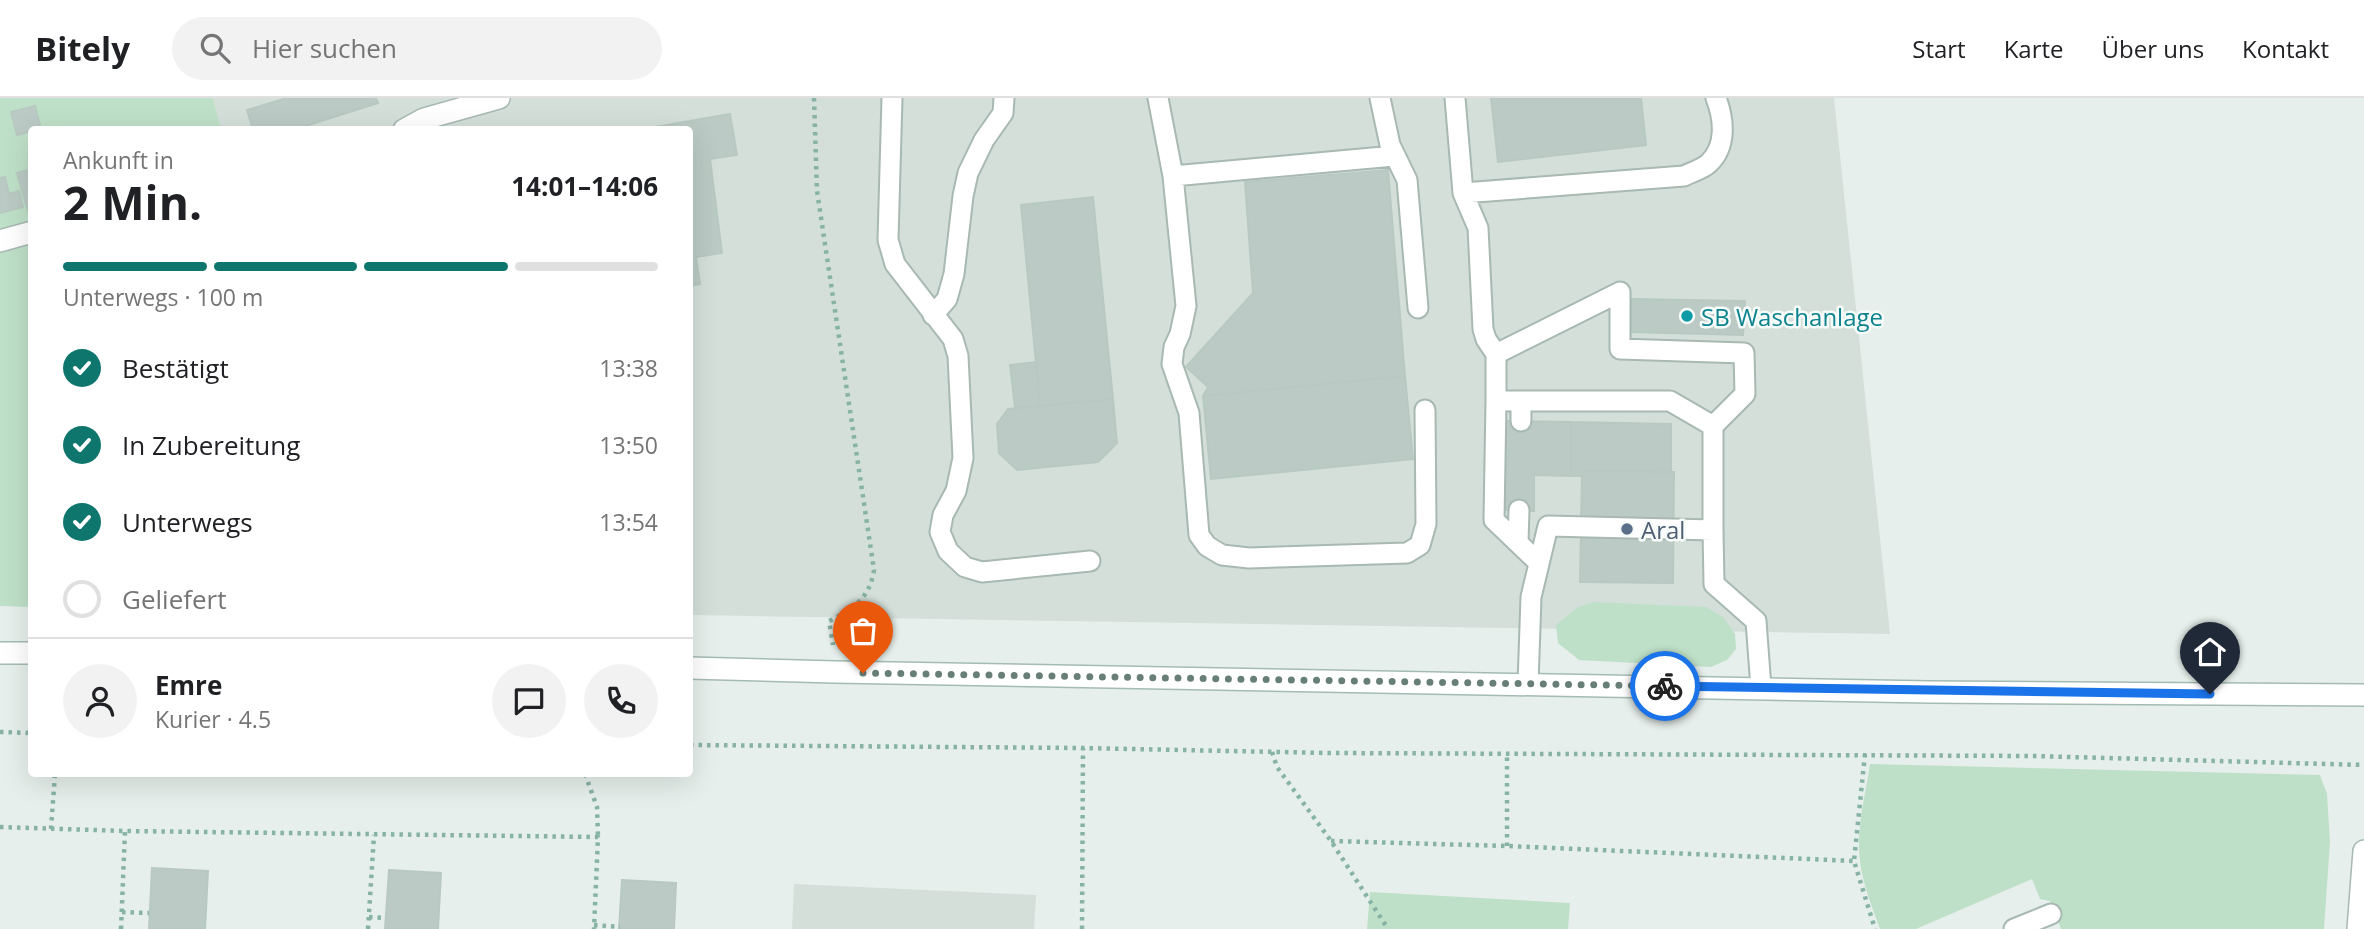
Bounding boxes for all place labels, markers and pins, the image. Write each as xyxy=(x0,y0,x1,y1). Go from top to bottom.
place label: SB Waschanlage xyxy=(1701,300,1883,333)
marker: SB Waschanlage xyxy=(1679,308,1695,324)
place label: Aral xyxy=(1641,513,1685,546)
marker: Aral xyxy=(1619,521,1635,537)
pin xyxy=(833,601,893,673)
pin xyxy=(2180,622,2240,694)

